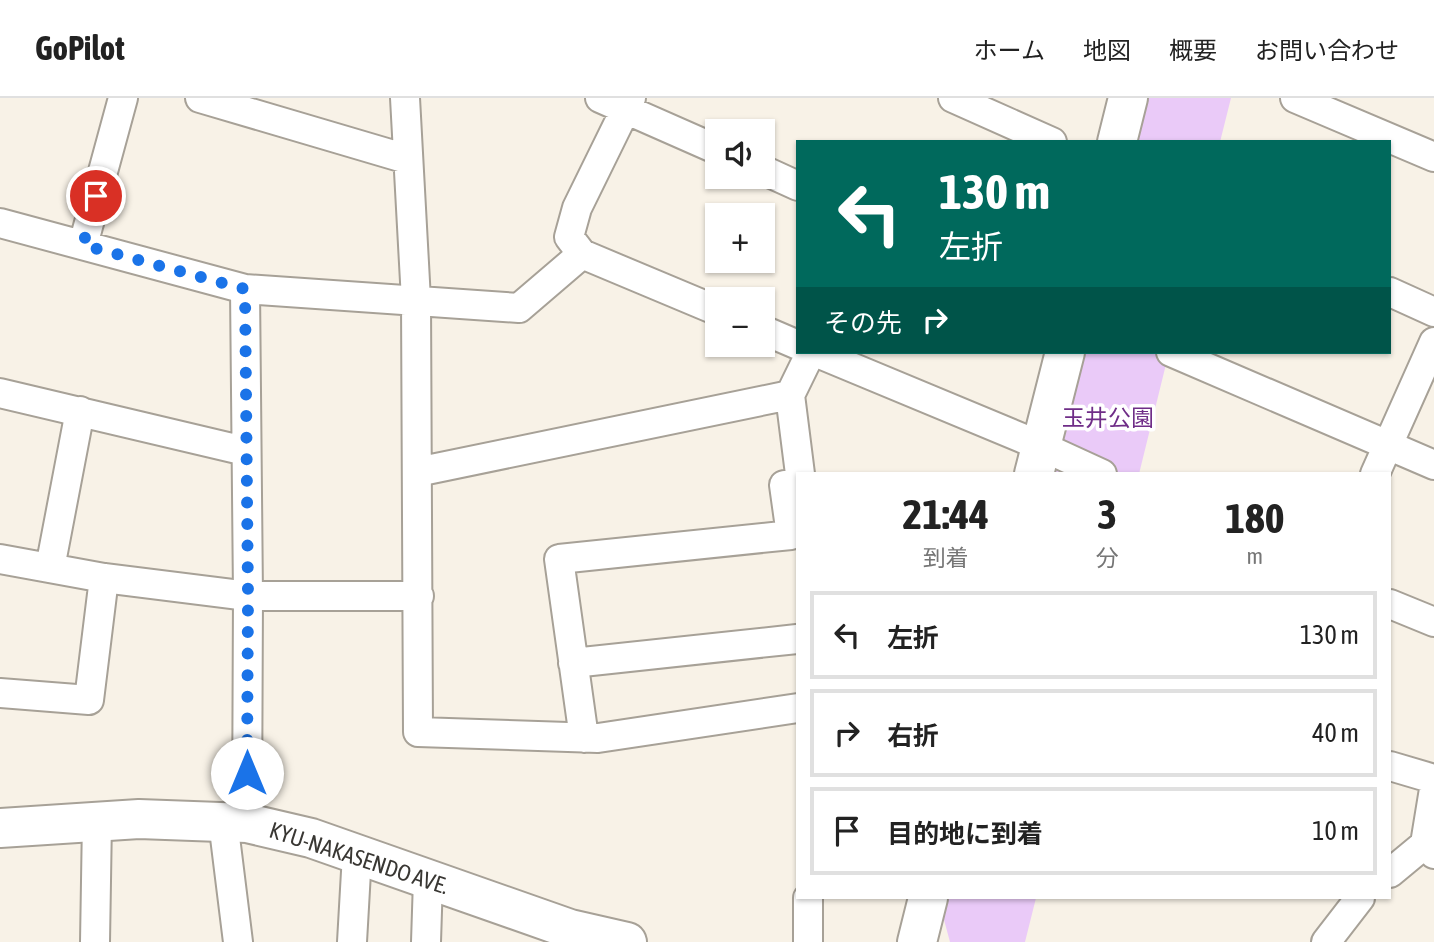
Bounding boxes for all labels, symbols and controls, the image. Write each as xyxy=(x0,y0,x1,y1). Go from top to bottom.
text: GoPilot xyxy=(35,29,125,67)
text: ホーム xyxy=(974,37,1045,64)
text: 地図 xyxy=(1083,37,1131,64)
text: 概要 xyxy=(1169,37,1217,64)
text: お問い合わせ xyxy=(1255,37,1399,64)
map controls xyxy=(705,119,775,357)
button: sound xyxy=(705,119,775,189)
text: 130 m xyxy=(939,163,1050,219)
pin xyxy=(66,166,126,226)
icon: left xyxy=(824,168,915,259)
icon: arrive xyxy=(77,177,115,215)
button: + xyxy=(705,203,775,273)
text: 左折 xyxy=(939,228,1003,265)
button: − xyxy=(705,287,775,357)
icon: right xyxy=(916,301,954,339)
text: その先 xyxy=(824,308,902,338)
park label: 玉井公園 xyxy=(1062,405,1154,431)
text: 21:44 xyxy=(903,490,989,538)
text: 3 xyxy=(1097,490,1117,538)
text: 180 xyxy=(1225,494,1284,542)
text: m xyxy=(1247,543,1263,569)
text: 到着 xyxy=(923,545,969,571)
text: 分 xyxy=(1096,545,1119,571)
icon: left xyxy=(828,616,866,654)
text: 130 m xyxy=(1300,620,1359,650)
text: 左折 xyxy=(887,623,939,653)
icon: right xyxy=(828,714,866,752)
text: 40 m xyxy=(1312,718,1359,748)
text: 右折 xyxy=(887,721,939,751)
position arrow xyxy=(210,736,284,810)
icon: arrive xyxy=(828,812,866,850)
text: 10 m xyxy=(1312,816,1359,846)
street label: KYU-NAKASENDO AVE. xyxy=(266,817,452,899)
text: 目的地に到着 xyxy=(887,819,1043,849)

